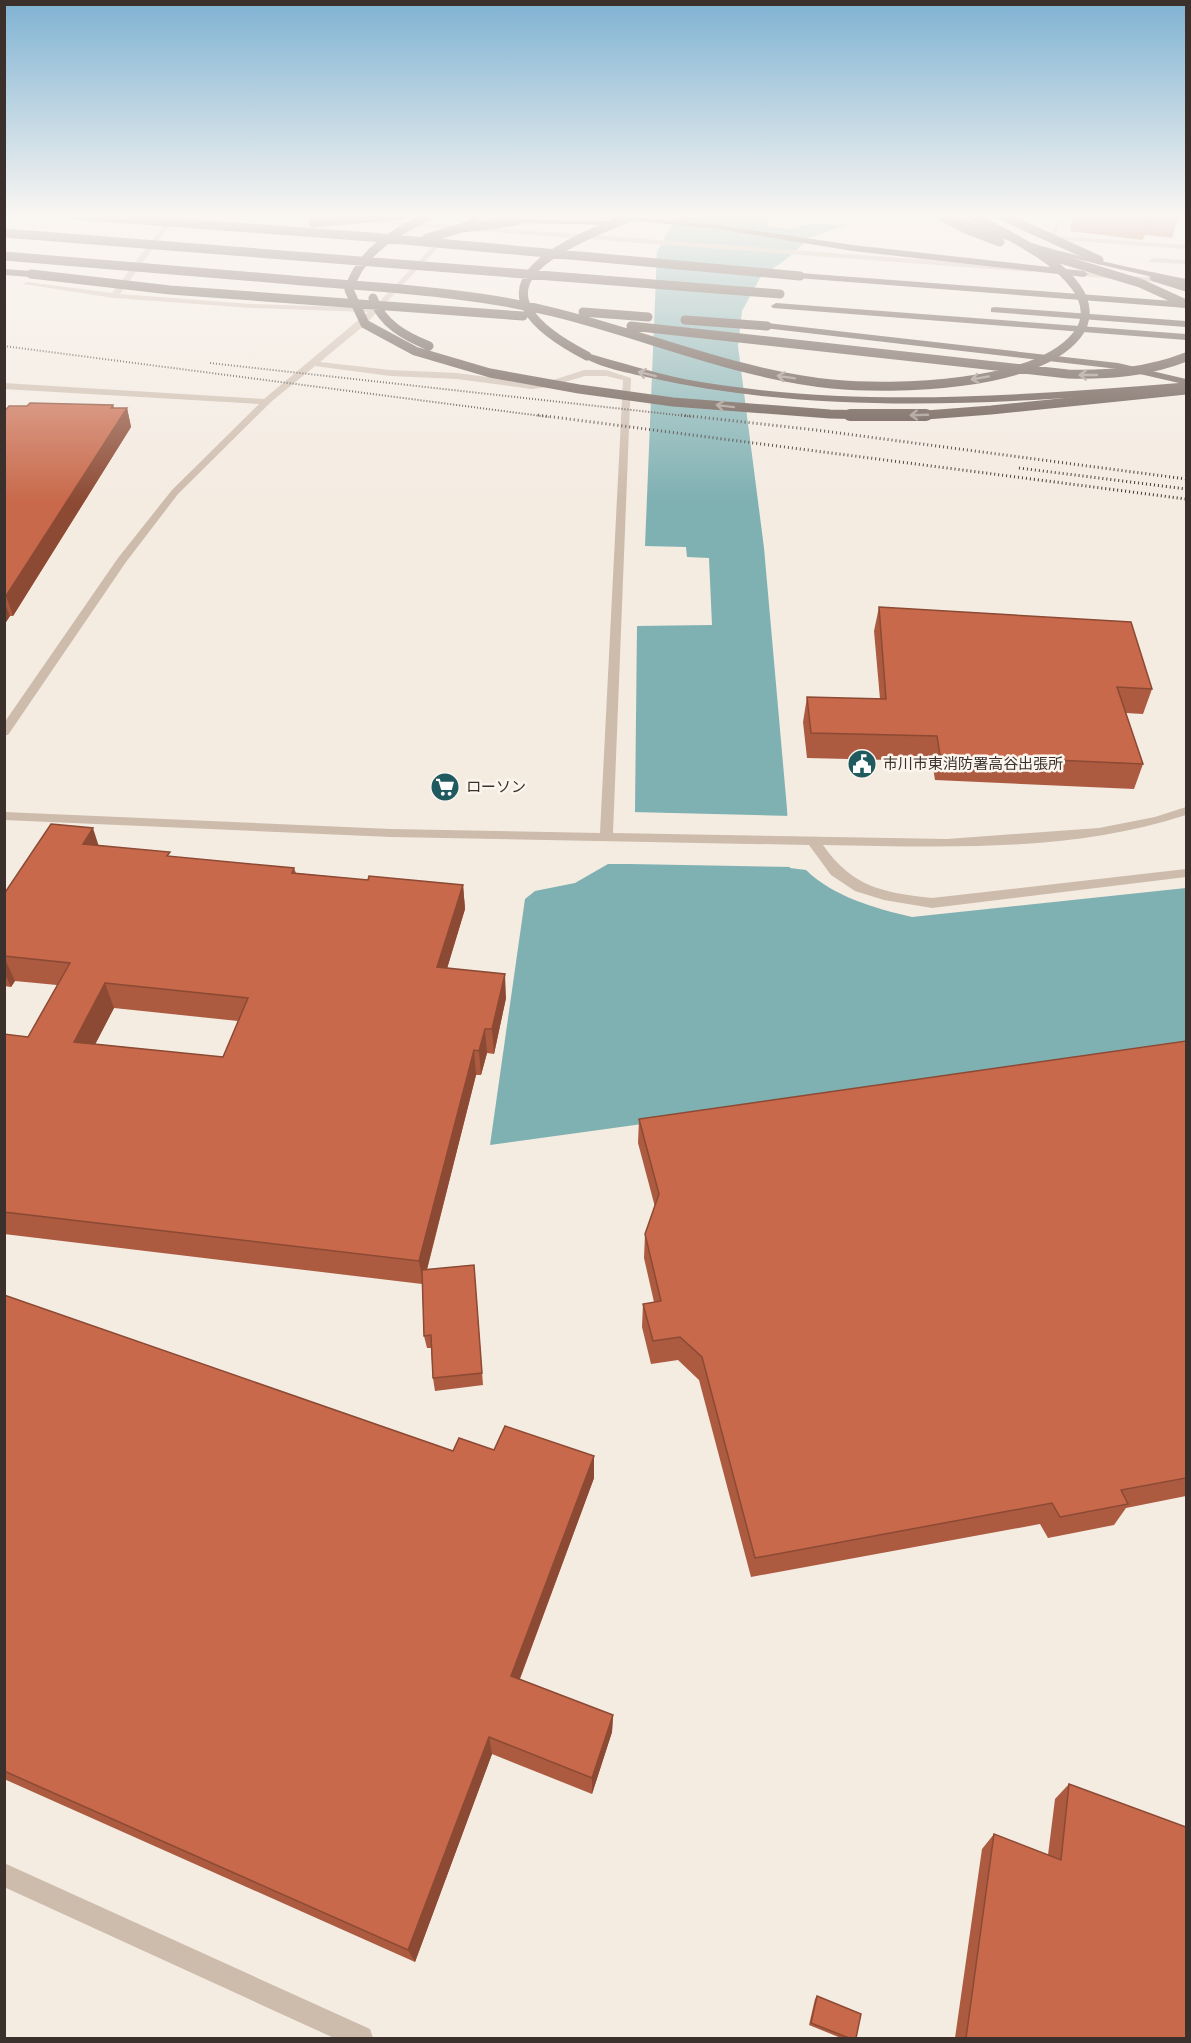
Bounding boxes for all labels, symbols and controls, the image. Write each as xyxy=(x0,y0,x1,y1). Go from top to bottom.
one-way arrow xyxy=(638,368,657,380)
one-way arrow xyxy=(1079,369,1099,381)
one-way arrow xyxy=(776,372,796,383)
one-way arrow xyxy=(970,373,990,384)
one-way arrow xyxy=(715,400,735,411)
one-way arrow xyxy=(910,410,930,421)
public building icon: 市川市東消防署高谷出張所 xyxy=(846,748,878,780)
place label: 市川市東消防署高谷出張所 xyxy=(883,754,1063,775)
supermarket icon: ローソン xyxy=(429,771,461,803)
place label: ローソン xyxy=(466,777,526,798)

